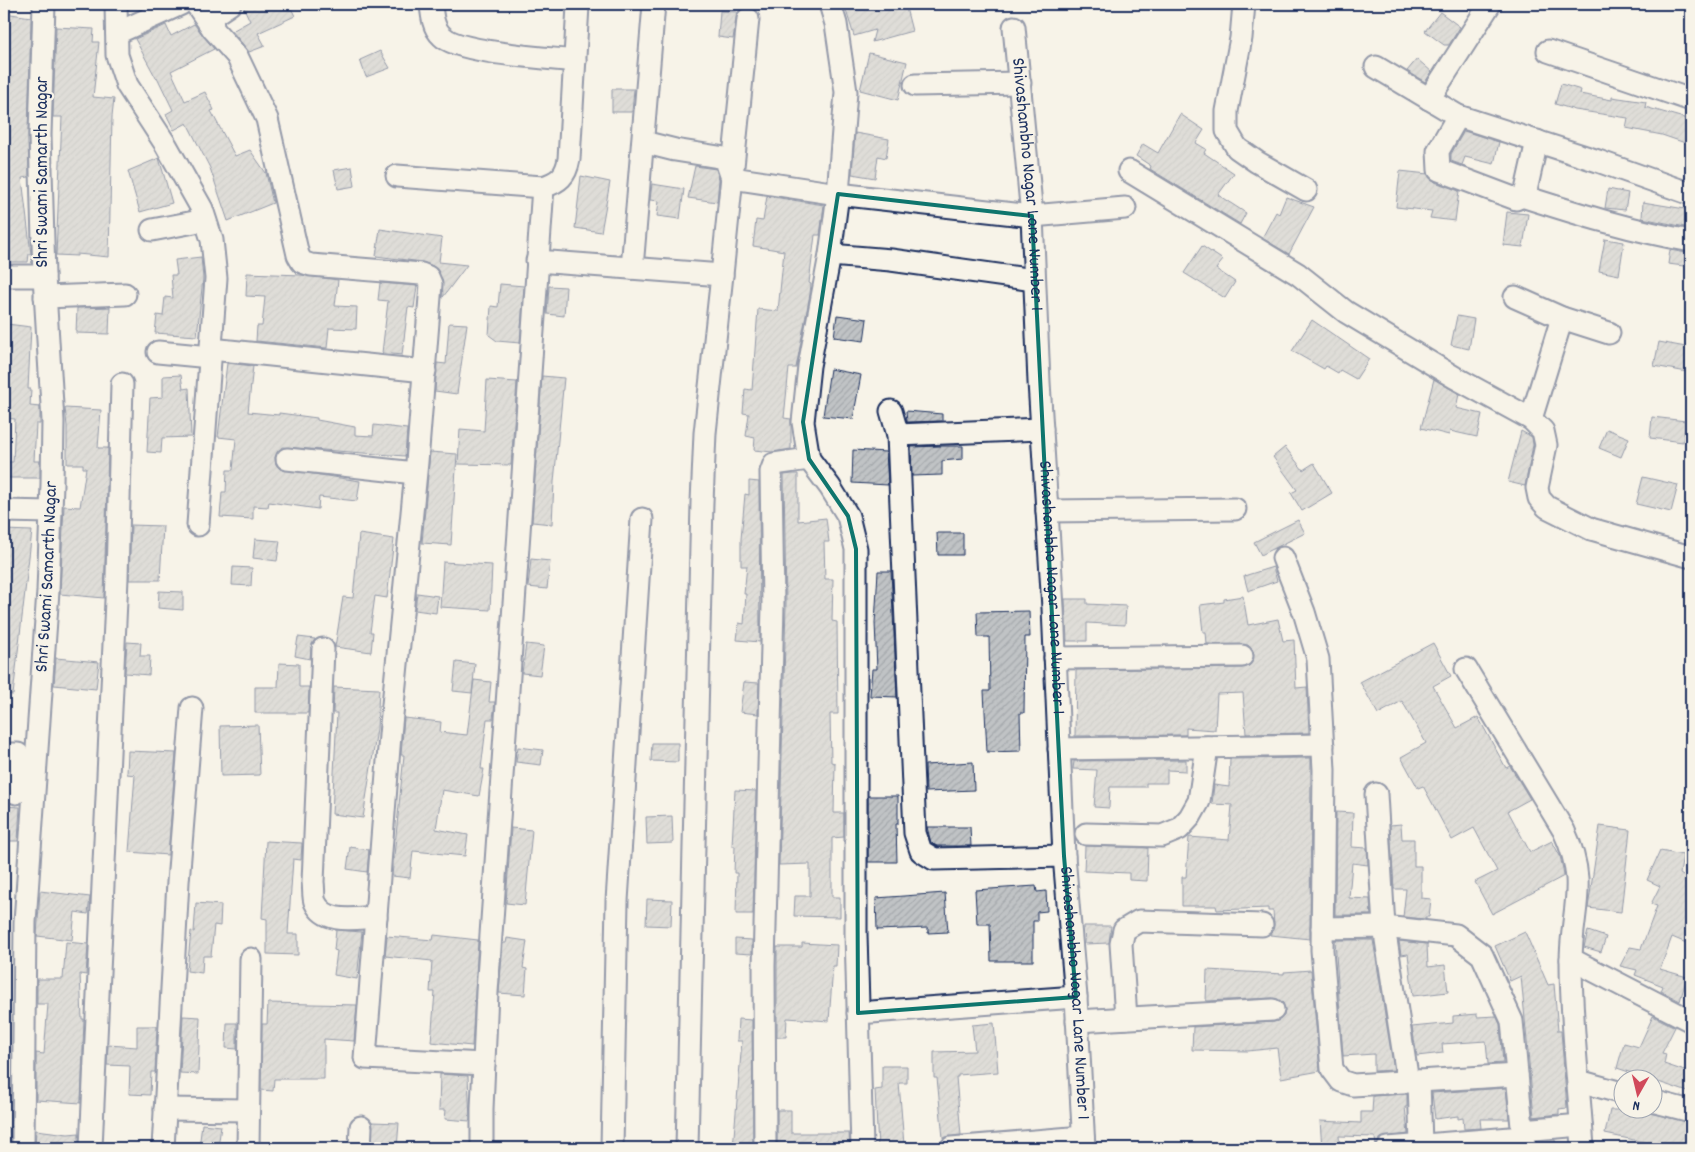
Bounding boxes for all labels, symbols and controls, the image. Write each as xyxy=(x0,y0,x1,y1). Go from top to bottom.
street label: Shivashambho Nagar Lane Number 1 xyxy=(1004,57,1049,312)
street label: Shri Swami Samarth Nagar xyxy=(30,76,57,268)
street label: Shivashambho Nagar Lane Number 1 xyxy=(1030,460,1071,715)
street label: Shri Swami Samarth Nagar xyxy=(29,481,66,673)
street label: Shivashambho Nagar Lane Number 1 xyxy=(1051,865,1096,1120)
north arrow xyxy=(1612,1070,1662,1120)
text: N xyxy=(1632,1094,1641,1115)

